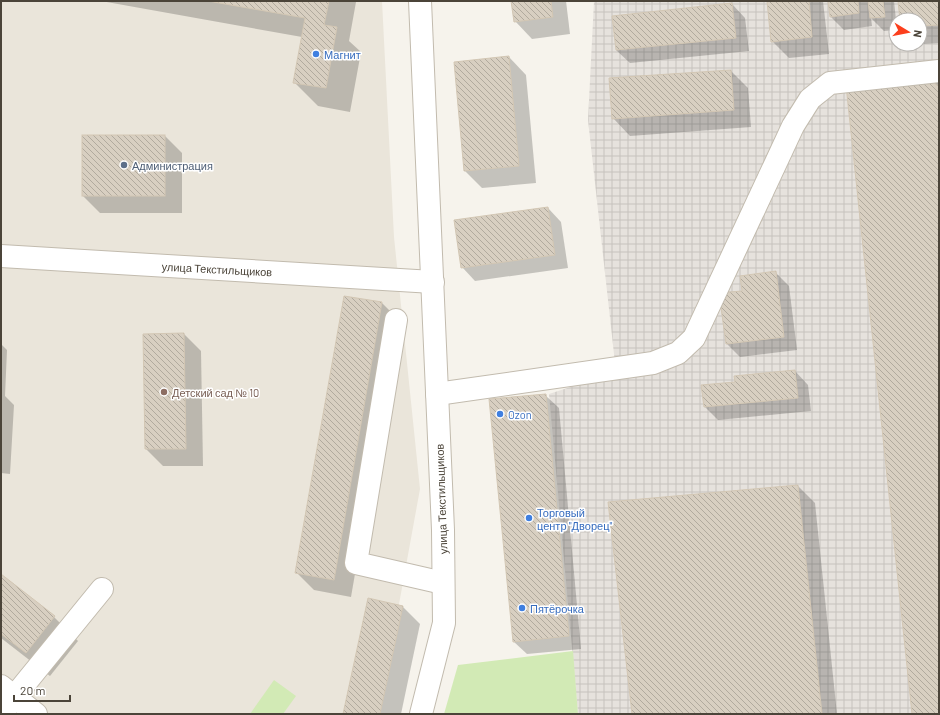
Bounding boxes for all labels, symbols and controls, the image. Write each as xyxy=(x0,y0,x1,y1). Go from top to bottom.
north arrow xyxy=(888,12,928,52)
text: N xyxy=(911,29,925,39)
place label: Магнит xyxy=(324,48,361,61)
marker: Магнит xyxy=(311,49,321,59)
place label: Администрация xyxy=(132,159,213,172)
marker: Администрация xyxy=(119,160,129,170)
street label: улица Текстильщиков xyxy=(161,260,273,278)
place label: Детский сад № 10 xyxy=(172,386,259,399)
marker: Детский сад № 10 xyxy=(159,387,169,397)
place label: Ozon xyxy=(508,408,532,421)
marker: Ozon xyxy=(495,409,505,419)
street label: улица Текстильщиков xyxy=(433,443,449,554)
place label: Торговый центр "Дворец" xyxy=(537,506,612,532)
marker: Торговый центр "Дворец" xyxy=(524,513,534,523)
place label: Пятёрочка xyxy=(530,602,585,615)
marker: Пятёрочка xyxy=(517,603,527,613)
scale bar xyxy=(14,677,70,703)
text: 20 m xyxy=(20,683,46,697)

